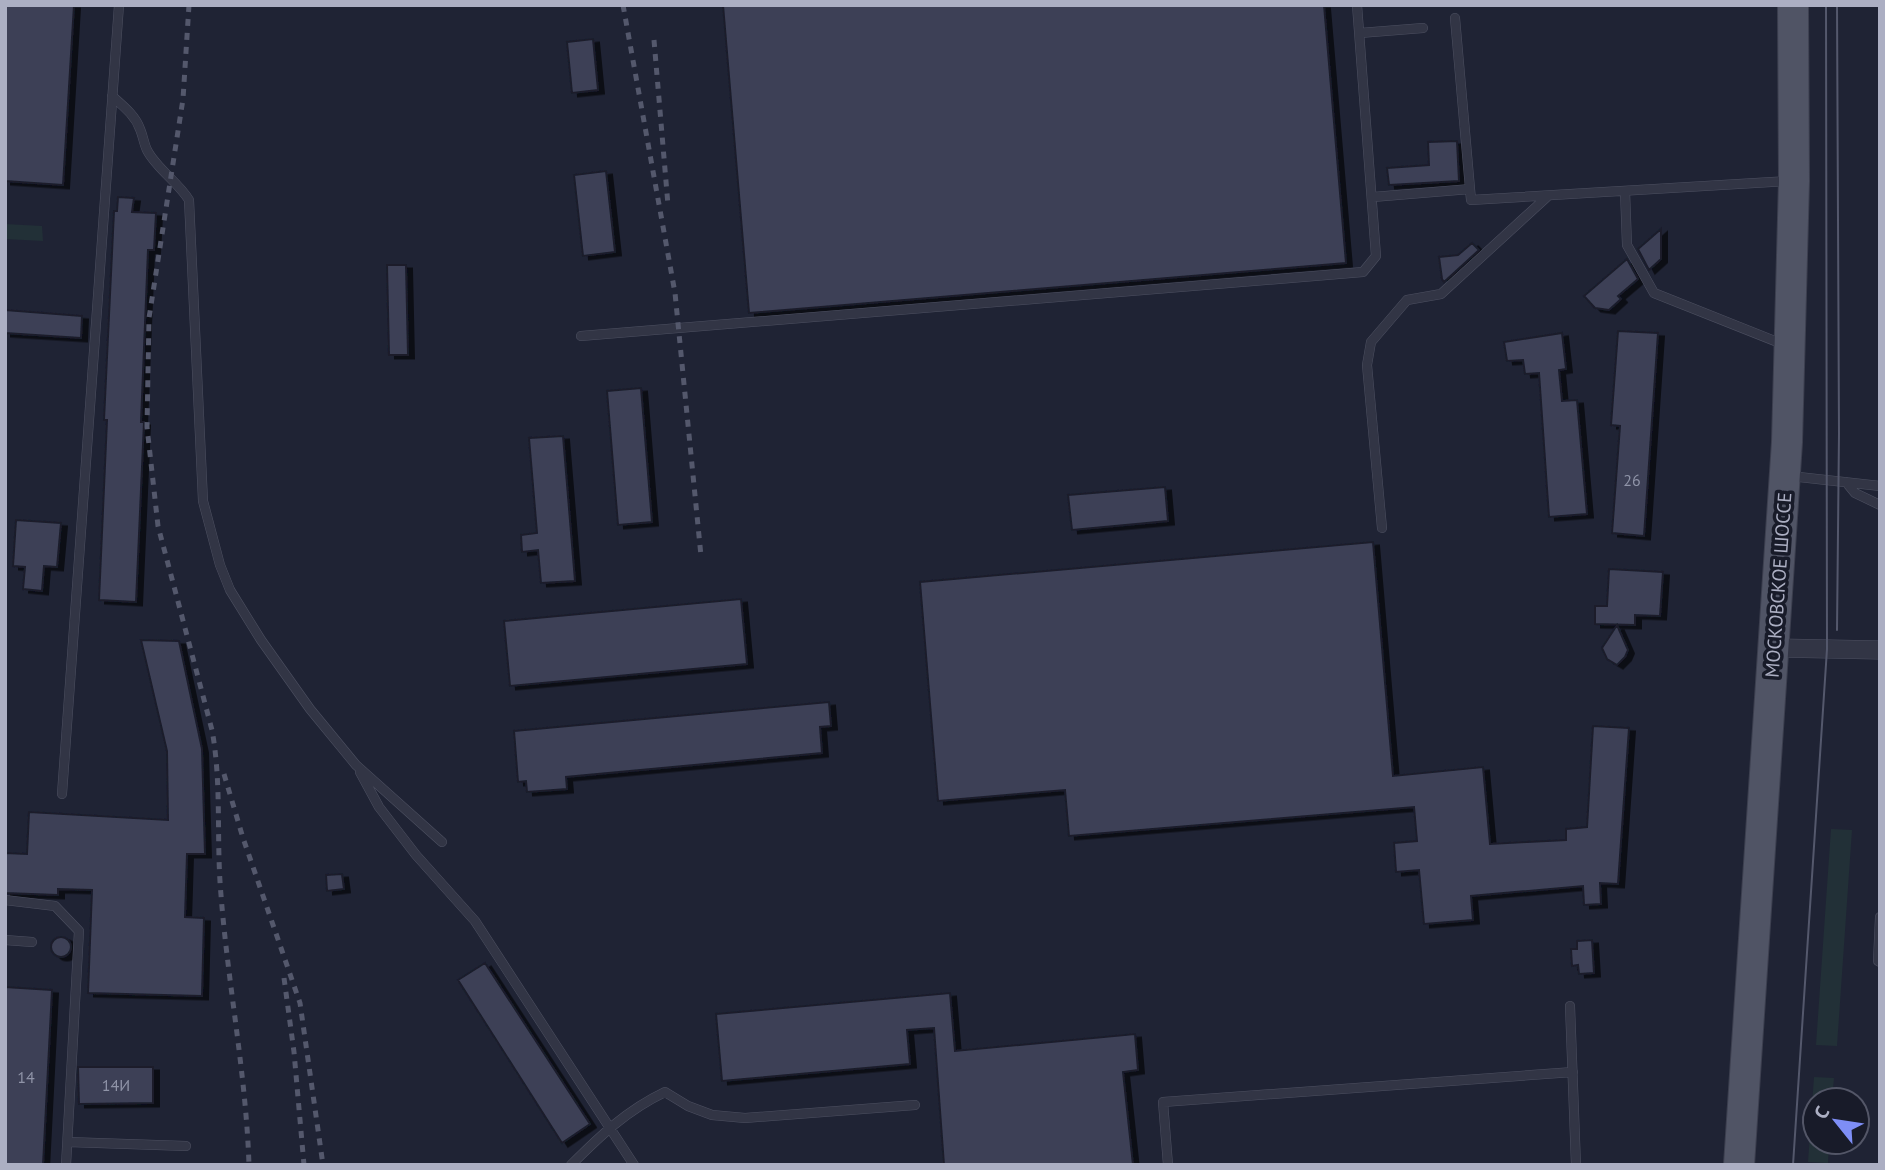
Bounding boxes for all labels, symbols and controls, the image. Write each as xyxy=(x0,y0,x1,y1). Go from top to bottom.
house number: 26 xyxy=(1623,470,1641,490)
street label: МОСКОВСКОЕ ШОССЕ xyxy=(1760,492,1796,678)
house number: 14 xyxy=(17,1067,35,1087)
house number: 14И xyxy=(102,1075,130,1095)
north arrow xyxy=(1801,1086,1871,1156)
text: С xyxy=(1808,1102,1835,1123)

